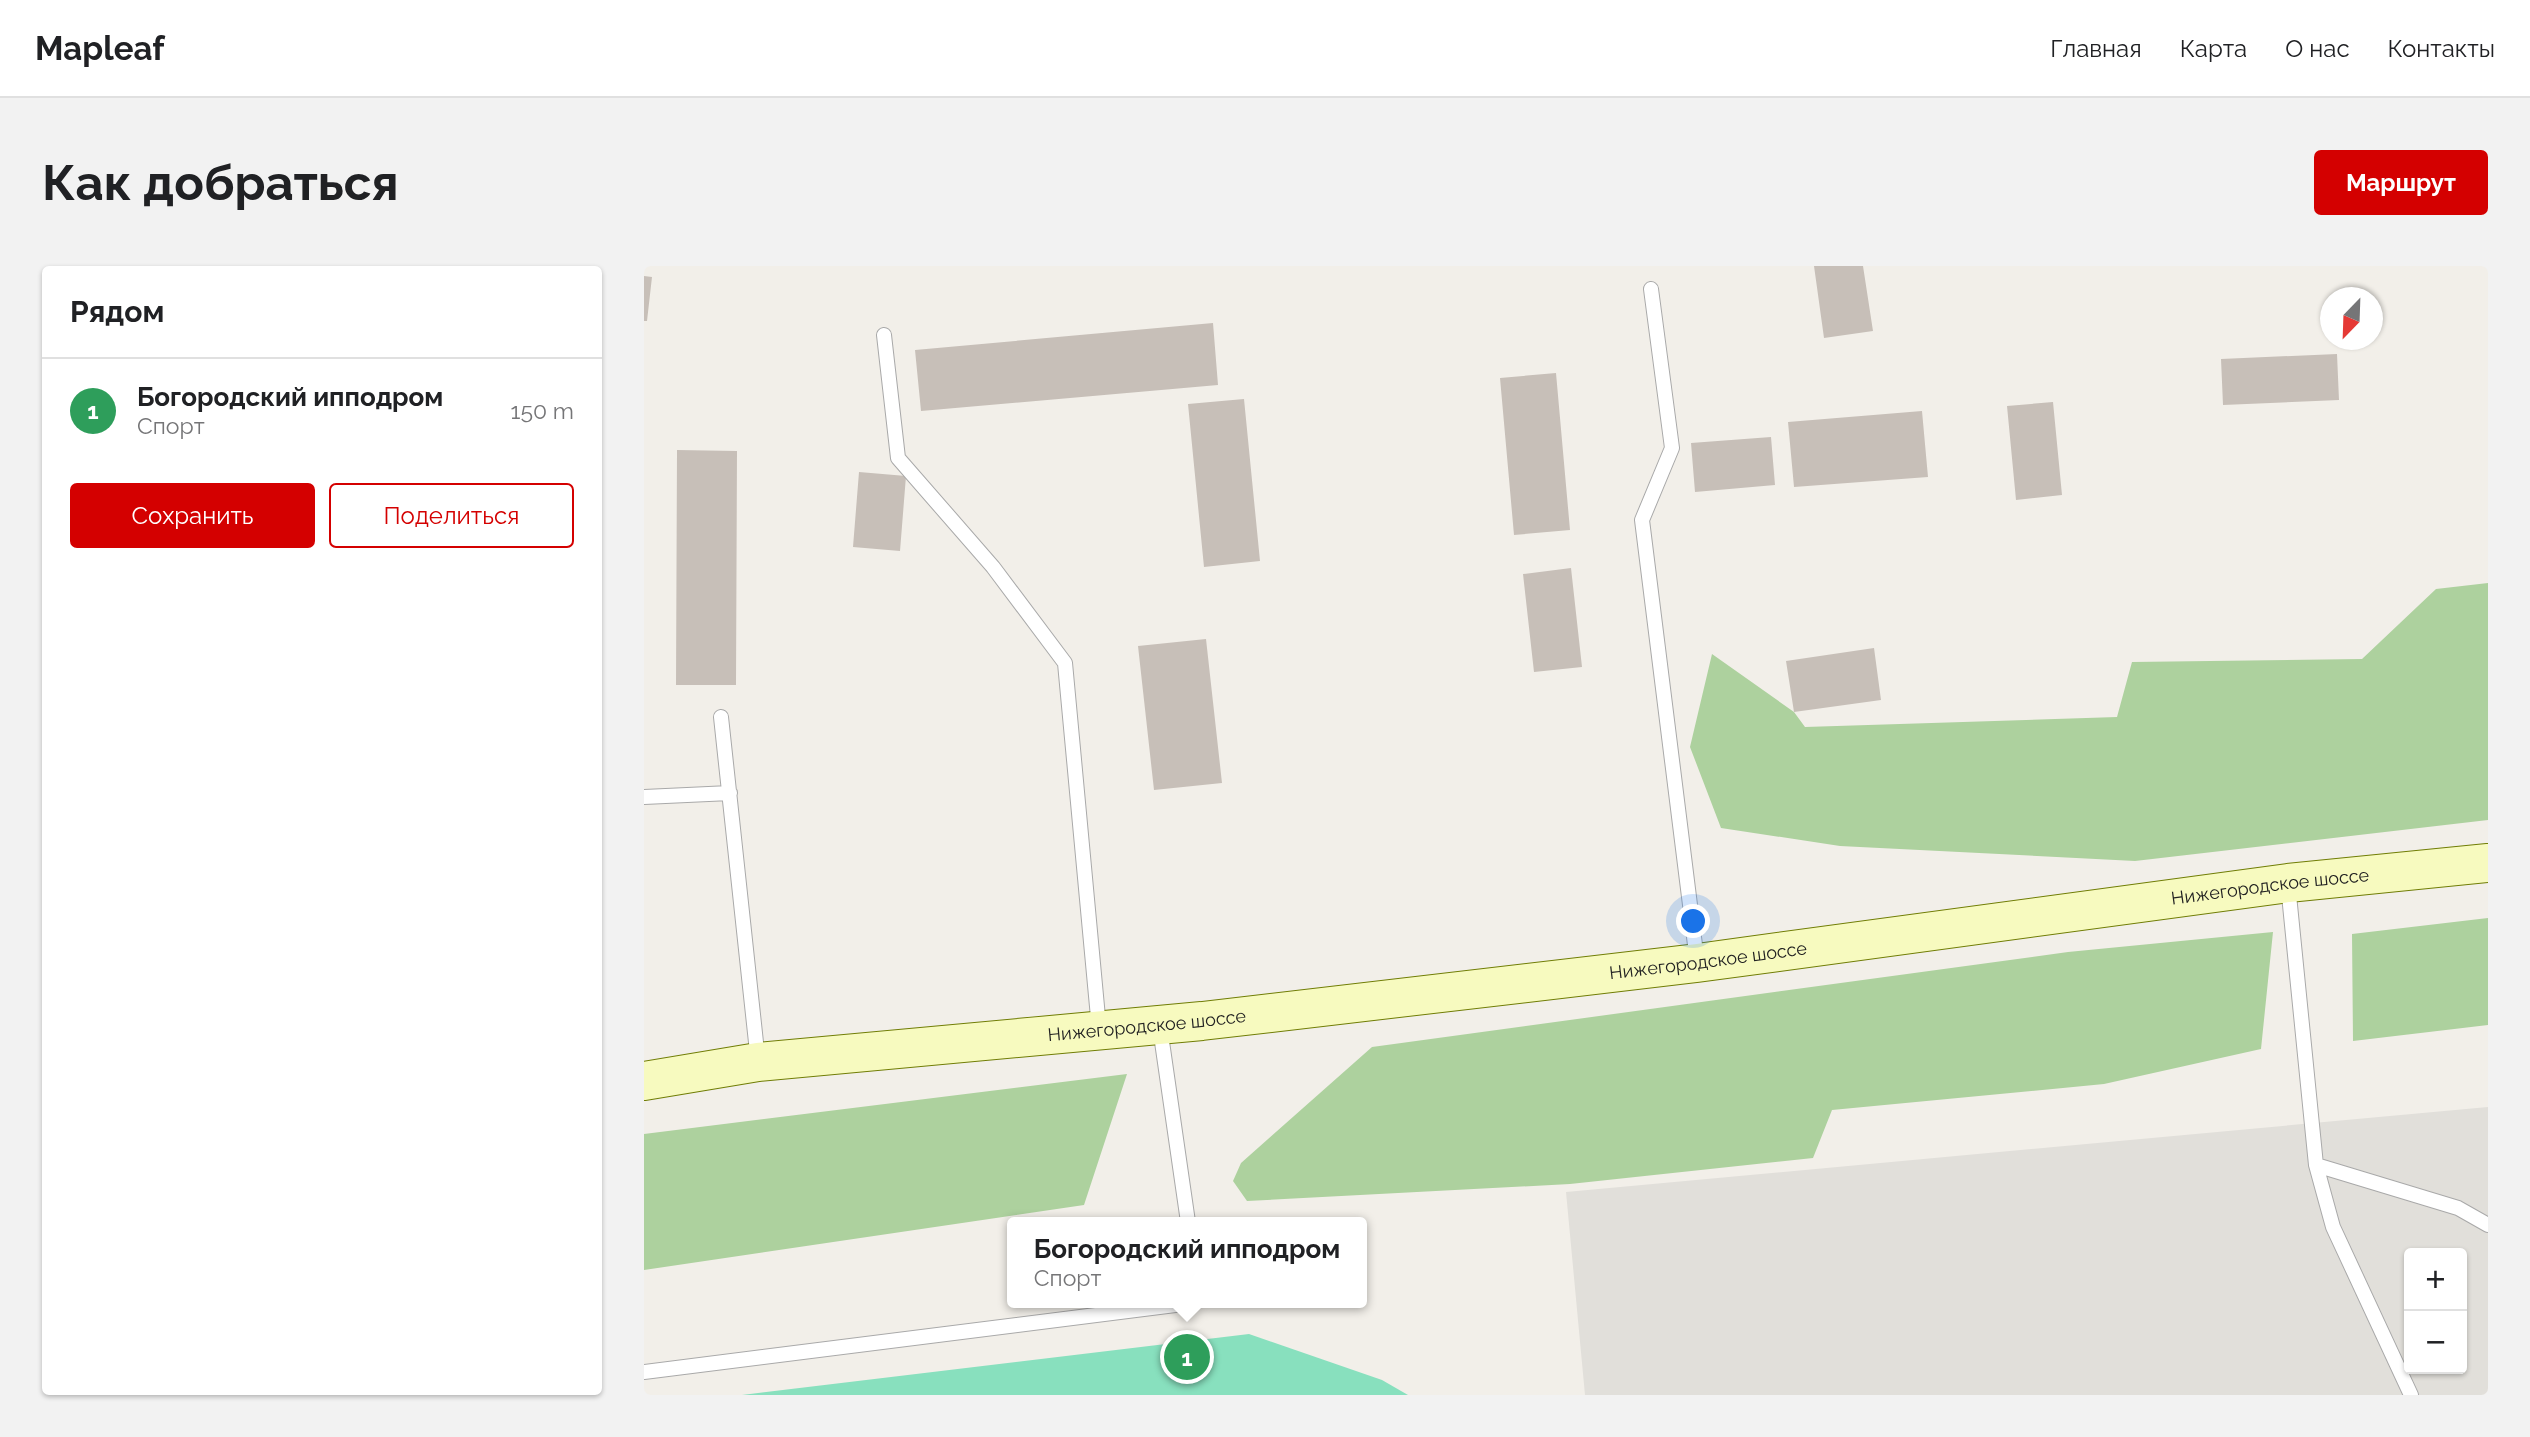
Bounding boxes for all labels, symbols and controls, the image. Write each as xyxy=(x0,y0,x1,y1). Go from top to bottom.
text: Mapleaf xyxy=(35,29,165,68)
text: Главная xyxy=(2050,34,2142,63)
text: Карта xyxy=(2180,34,2247,63)
text: О нас xyxy=(2285,34,2350,63)
text: Контакты xyxy=(2388,34,2495,63)
button: Маршрут xyxy=(2314,150,2488,215)
text: Как добраться xyxy=(42,154,399,211)
north arrow xyxy=(2320,287,2383,350)
text: Рядом xyxy=(70,294,164,329)
text: Богородский ипподром xyxy=(137,382,443,412)
text: 1 xyxy=(87,397,99,424)
text: 150 m xyxy=(511,397,574,424)
text: Спорт xyxy=(137,412,205,439)
button: Сохранить xyxy=(70,483,315,548)
button: Поделиться xyxy=(329,483,574,548)
street label: Нижегородское шоссе xyxy=(2170,864,2370,909)
your location xyxy=(1676,904,1710,938)
street label: Нижегородское шоссе xyxy=(1608,937,1808,983)
street label: Нижегородское шоссе xyxy=(1047,1005,1247,1045)
popup xyxy=(1007,1217,1367,1308)
text: Богородский ипподром xyxy=(1034,1234,1340,1264)
map controls xyxy=(2404,1248,2467,1374)
button: + xyxy=(2404,1248,2467,1311)
text: Спорт xyxy=(1034,1264,1102,1291)
button: − xyxy=(2404,1311,2467,1374)
pin: 1 xyxy=(1164,1331,1210,1383)

